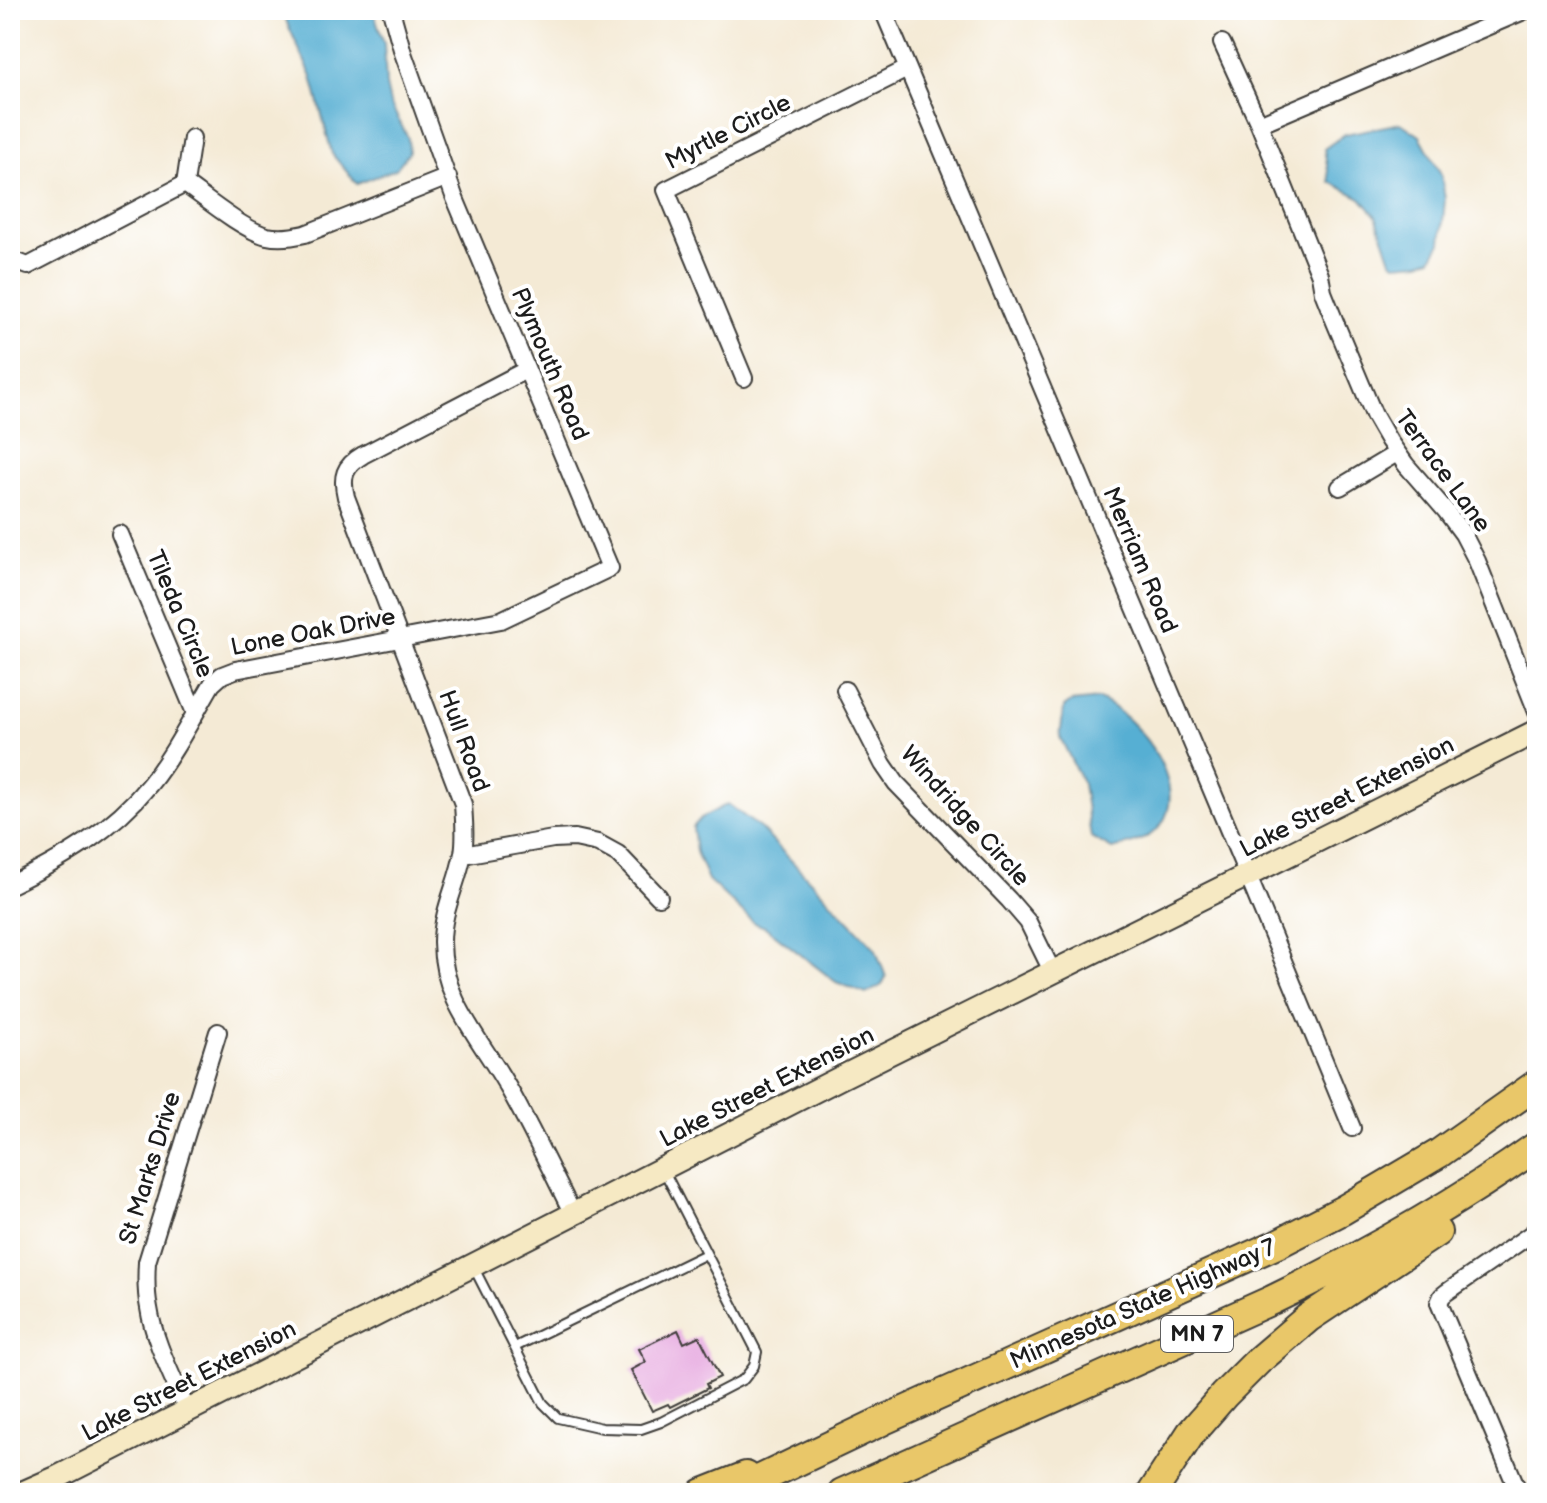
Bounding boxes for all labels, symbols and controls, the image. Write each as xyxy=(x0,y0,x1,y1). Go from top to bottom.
street label: Myrtle Circle xyxy=(660,88,796,176)
street label: Plymouth Road xyxy=(505,283,595,445)
street label: Terrace Lane xyxy=(1389,404,1497,538)
street label: Merriam Road xyxy=(1096,483,1184,637)
street label: Tileda Circle xyxy=(140,546,220,682)
street label: Lone Oak Drive xyxy=(228,602,398,662)
street label: Hull Road xyxy=(432,686,496,796)
street label: Lake Street Extension xyxy=(1235,730,1459,864)
street label: Windridge Circle xyxy=(894,740,1036,892)
street label: Lake Street Extension xyxy=(655,1020,879,1154)
street label: St Marks Drive xyxy=(113,1088,187,1248)
street label: Minnesota State Highway 7 xyxy=(1006,1232,1281,1376)
street label: Lake Street Extension xyxy=(77,1314,301,1448)
road number: MN 7 xyxy=(1161,1316,1233,1352)

